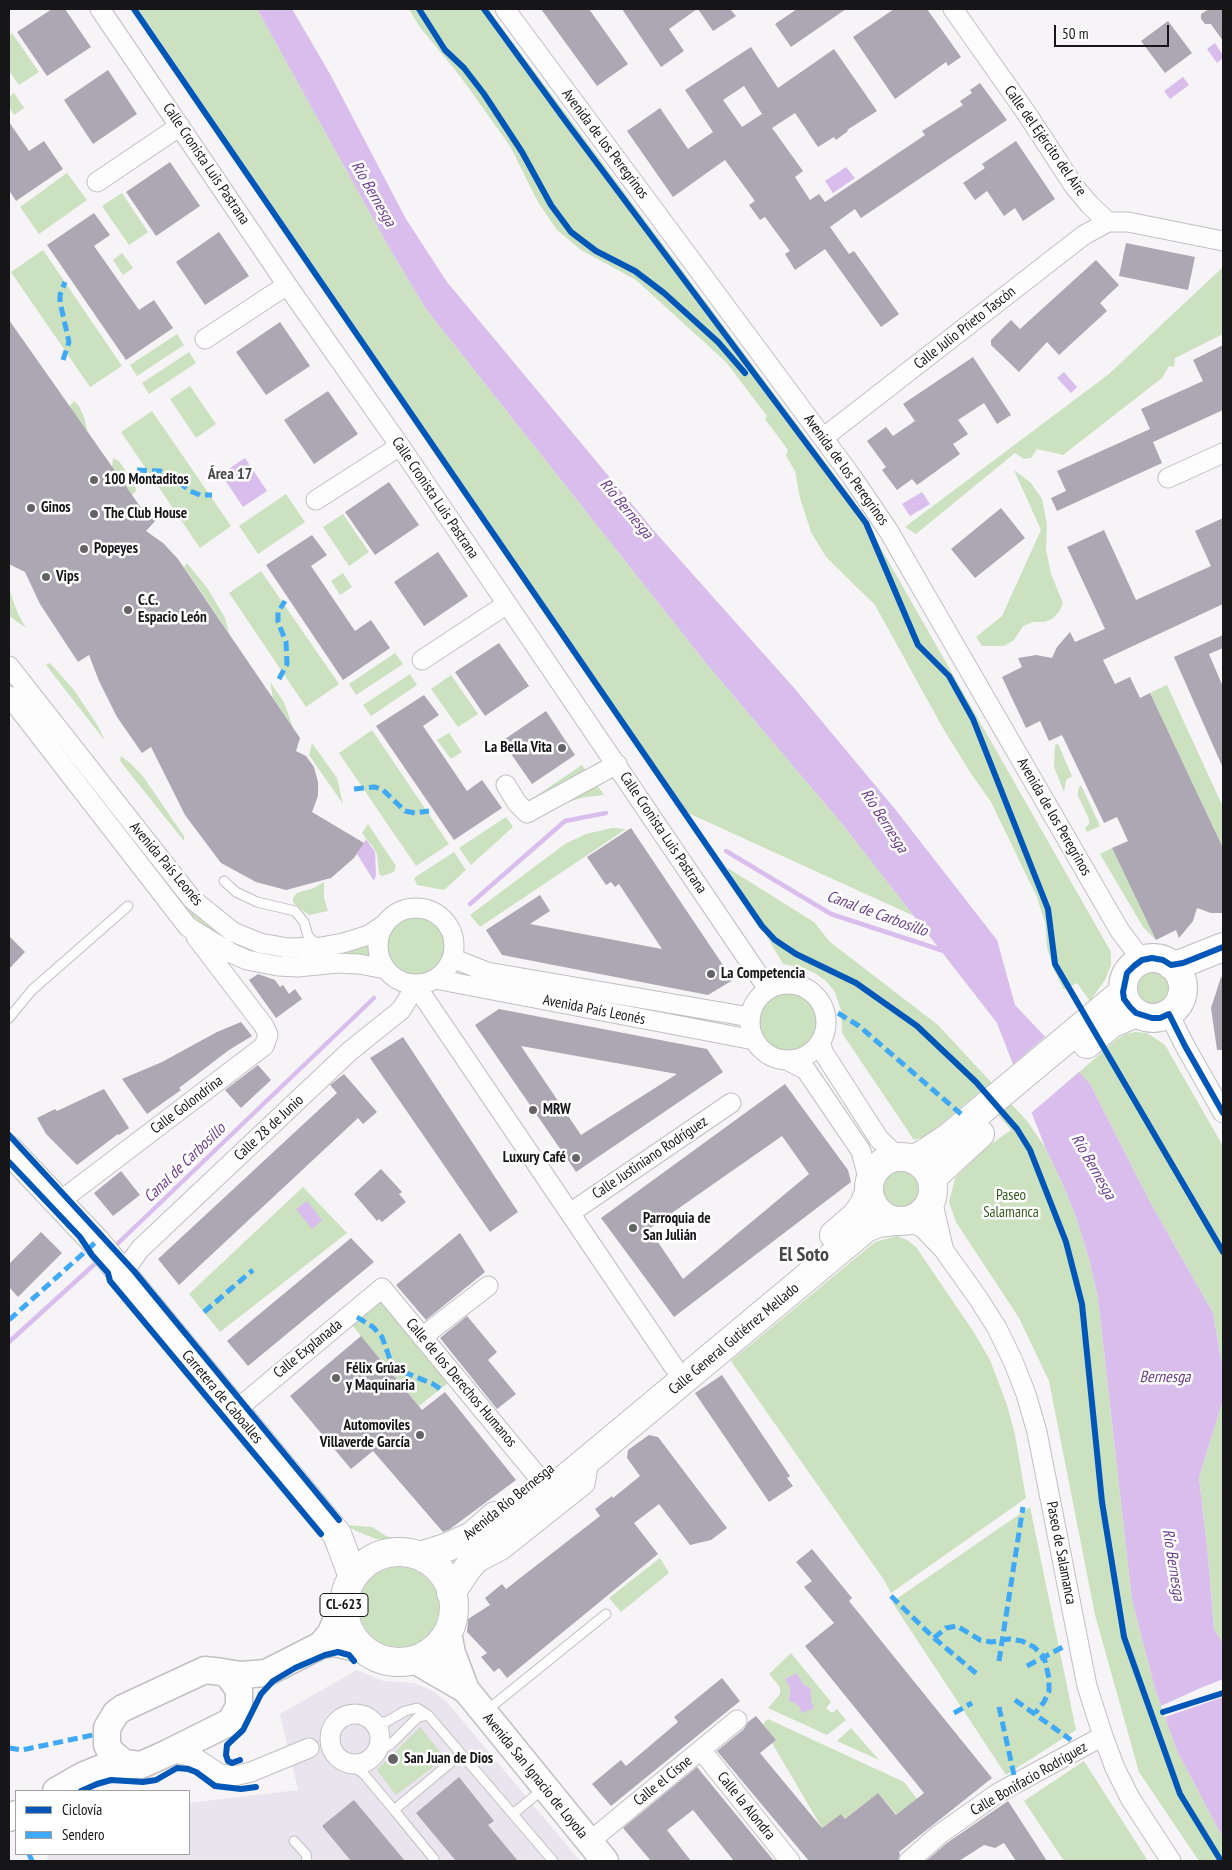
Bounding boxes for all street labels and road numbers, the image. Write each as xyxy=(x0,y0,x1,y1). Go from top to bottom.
street label: Calle del Ejército del Aire xyxy=(1000,82,1090,200)
street label: Avenida de los Peregrinos xyxy=(558,85,652,203)
street label: Calle Cronista Luis Pastrana xyxy=(159,100,253,228)
street label: Calle Julio Prieto Tascón xyxy=(911,283,1019,373)
street label: Avenida de los Peregrinos xyxy=(800,411,892,529)
street label: Calle Cronista Luis Pastrana xyxy=(388,434,482,562)
street label: Avenida de los Peregrinos xyxy=(1013,755,1095,879)
street label: Calle Cronista Luis Pastrana xyxy=(616,769,710,897)
street label: Avenida País Leonés xyxy=(126,818,206,910)
street label: Avenida País Leonés xyxy=(541,991,647,1029)
street label: Calle Golondrina xyxy=(147,1072,227,1138)
street label: Calle 28 de Junio xyxy=(231,1091,307,1165)
street label: Calle Justiniano Rodríguez xyxy=(589,1113,711,1203)
street label: Calle General Gutiérrez Mellado xyxy=(665,1279,803,1399)
street label: Calle de los Derechos Humanos xyxy=(402,1315,520,1451)
street label: Calle Explanada xyxy=(270,1316,346,1382)
street label: Carretera de Caboalles xyxy=(178,1347,266,1447)
street label: Avenida Río Bernesga xyxy=(460,1460,558,1544)
street label: Paseo de Salamanca xyxy=(1042,1500,1080,1606)
road number: CL-623 xyxy=(320,1594,368,1616)
street label: Avenida San Ignacio de Loyola xyxy=(479,1710,591,1842)
street label: Calle Bonifacio Rodríguez xyxy=(967,1738,1091,1820)
street label: Calle el Cisne xyxy=(630,1752,696,1810)
street label: Calle la Alondra xyxy=(713,1768,779,1844)

